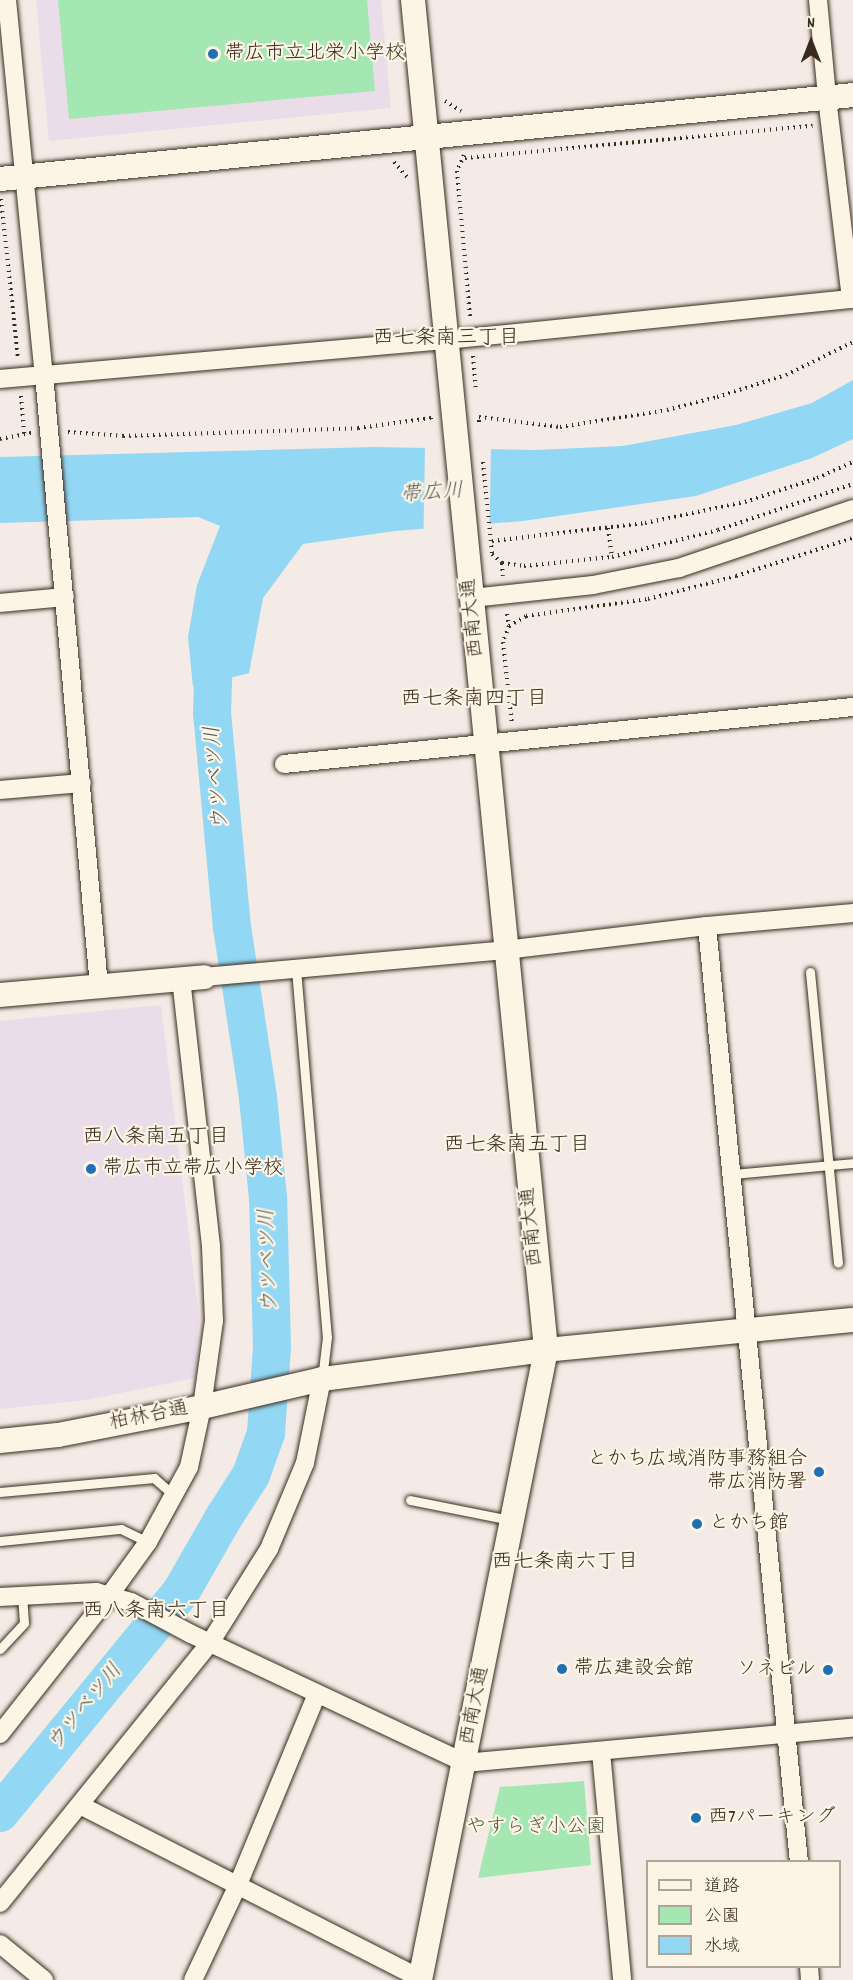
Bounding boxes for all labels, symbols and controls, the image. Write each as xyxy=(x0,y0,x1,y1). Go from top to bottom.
north arrow xyxy=(781,12,841,72)
text: N xyxy=(807,12,815,35)
place label: 帯広市立北栄小学校 xyxy=(225,42,405,66)
marker: 帯広市立北栄小学校 xyxy=(206,47,220,61)
district label: 西七条南三丁目 xyxy=(373,326,519,352)
water label: 帯広川 xyxy=(400,479,464,509)
street label: 西南大通 xyxy=(458,577,490,659)
district label: 西七条南四丁目 xyxy=(401,687,547,713)
water label: ウツベツ川 xyxy=(201,725,235,831)
district label: 西八条南五丁目 xyxy=(83,1125,229,1151)
district label: 西七条南五丁目 xyxy=(444,1133,590,1159)
place label: 帯広市立帯広小学校 xyxy=(103,1157,283,1181)
marker: 帯広市立帯広小学校 xyxy=(84,1162,98,1176)
street label: 西南大通 xyxy=(517,1186,549,1268)
water label: ウツベツ川 xyxy=(256,1208,284,1314)
street label: 柏林台通 xyxy=(107,1398,191,1436)
place label: とかち広域消防事務組合 帯広消防署 xyxy=(587,1448,807,1495)
marker: とかち広域消防事務組合 帯広消防署 xyxy=(812,1465,826,1479)
place label: とかち館 xyxy=(709,1512,789,1536)
marker: とかち館 xyxy=(690,1517,704,1531)
district label: 西七条南六丁目 xyxy=(492,1550,638,1576)
district label: 西八条南六丁目 xyxy=(83,1599,229,1625)
place label: 帯広建設会館 xyxy=(574,1657,694,1681)
place label: ソネビル xyxy=(736,1658,816,1682)
water label: ウツベツ川 xyxy=(43,1659,129,1757)
marker: 帯広建設会館 xyxy=(555,1662,569,1676)
marker: ソネビル xyxy=(821,1663,835,1677)
street label: 西南大通 xyxy=(457,1664,495,1748)
place label: 西7パーキング xyxy=(708,1806,836,1830)
marker: 西7パーキング xyxy=(689,1811,703,1825)
park label: やすらぎ小公園 xyxy=(466,1816,606,1840)
legend xyxy=(646,1860,841,1968)
text: 道路 xyxy=(704,1875,740,1900)
text: 公園 xyxy=(704,1905,740,1930)
text: 水域 xyxy=(704,1935,740,1960)

